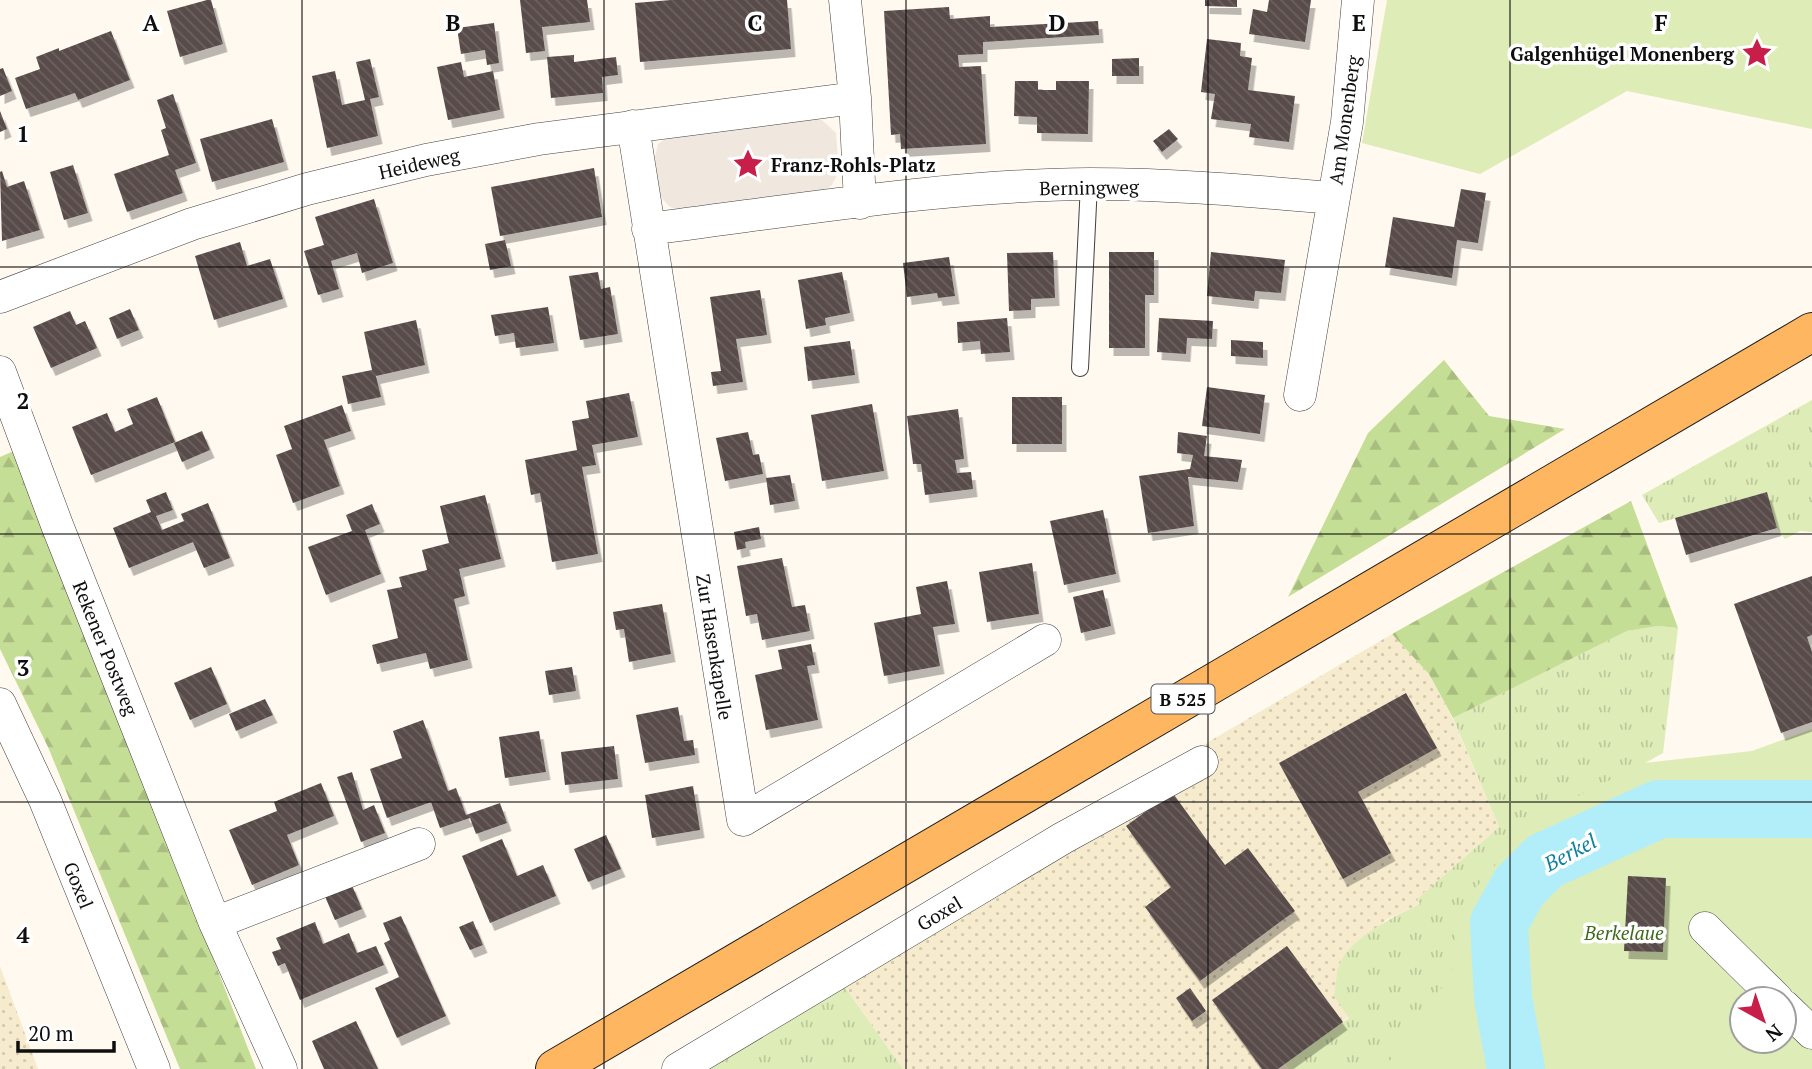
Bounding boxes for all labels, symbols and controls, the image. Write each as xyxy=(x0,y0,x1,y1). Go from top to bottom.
text: A xyxy=(143,7,160,38)
text: B xyxy=(446,7,461,38)
text: C xyxy=(748,7,763,38)
text: D xyxy=(1049,7,1066,38)
text: E xyxy=(1352,7,1366,38)
text: F xyxy=(1654,7,1668,38)
place icon: Galgenhügel Monenberg xyxy=(1740,36,1774,70)
place label: Galgenhügel Monenberg xyxy=(1510,41,1735,66)
street label: Am Monenberg xyxy=(1323,53,1366,186)
text: 1 xyxy=(17,118,30,149)
street label: Heideweg xyxy=(376,141,463,184)
place icon: Franz-Rohls-Platz xyxy=(731,147,765,181)
place label: Franz-Rohls-Platz xyxy=(771,152,936,177)
street label: Berningweg xyxy=(1039,174,1140,200)
text: 2 xyxy=(17,385,30,416)
street label: Zur Hasenkapelle xyxy=(691,572,739,722)
street label: Rekener Postweg xyxy=(68,577,145,720)
text: 3 xyxy=(17,652,30,683)
road number: B 525 xyxy=(1152,684,1214,714)
water label: Berkel xyxy=(1538,827,1601,878)
street label: Goxel xyxy=(58,858,100,912)
street label: Goxel xyxy=(912,890,966,936)
text: 4 xyxy=(17,919,30,950)
park label: Berkelaue xyxy=(1583,920,1664,945)
north arrow xyxy=(1728,985,1798,1055)
scale bar xyxy=(18,1010,114,1054)
text: 20 m xyxy=(28,1019,74,1047)
text: N xyxy=(1760,1019,1788,1048)

